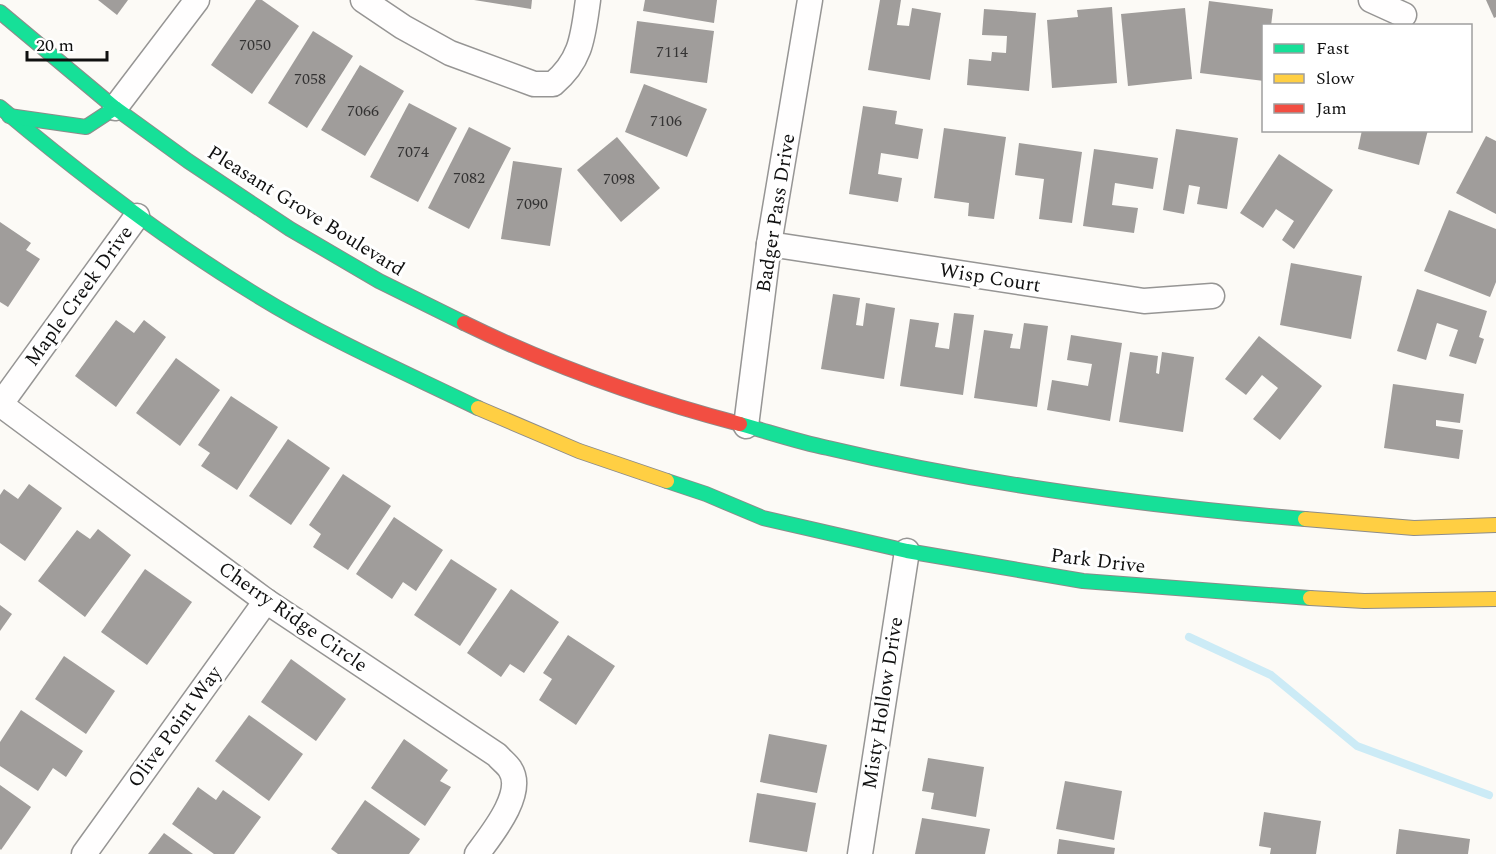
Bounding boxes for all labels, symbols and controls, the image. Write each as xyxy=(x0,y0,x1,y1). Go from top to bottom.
scale bar xyxy=(27,24,106,62)
legend xyxy=(1262,24,1472,132)
text: 20 m xyxy=(36,32,74,59)
house number: 7050 xyxy=(239,33,271,57)
text: Fast xyxy=(1316,35,1349,62)
house number: 7114 xyxy=(656,40,688,64)
text: Slow xyxy=(1316,65,1355,92)
house number: 7058 xyxy=(294,67,326,91)
text: Jam xyxy=(1316,95,1347,122)
house number: 7066 xyxy=(347,99,379,123)
house number: 7106 xyxy=(650,109,682,133)
street label: Badger Pass Drive xyxy=(749,131,803,295)
street label: Pleasant Grove Boulevard xyxy=(201,138,411,284)
house number: 7074 xyxy=(397,140,429,164)
house number: 7082 xyxy=(453,166,485,190)
house number: 7098 xyxy=(603,167,635,191)
house number: 7090 xyxy=(516,192,548,216)
street label: Maple Creek Drive xyxy=(18,219,140,373)
street label: Wisp Court xyxy=(937,255,1043,301)
street label: Park Drive xyxy=(1049,540,1147,582)
street label: Cherry Ridge Circle xyxy=(212,554,374,680)
street label: Misty Hollow Drive xyxy=(855,615,911,791)
street label: Olive Point Way xyxy=(120,659,230,794)

